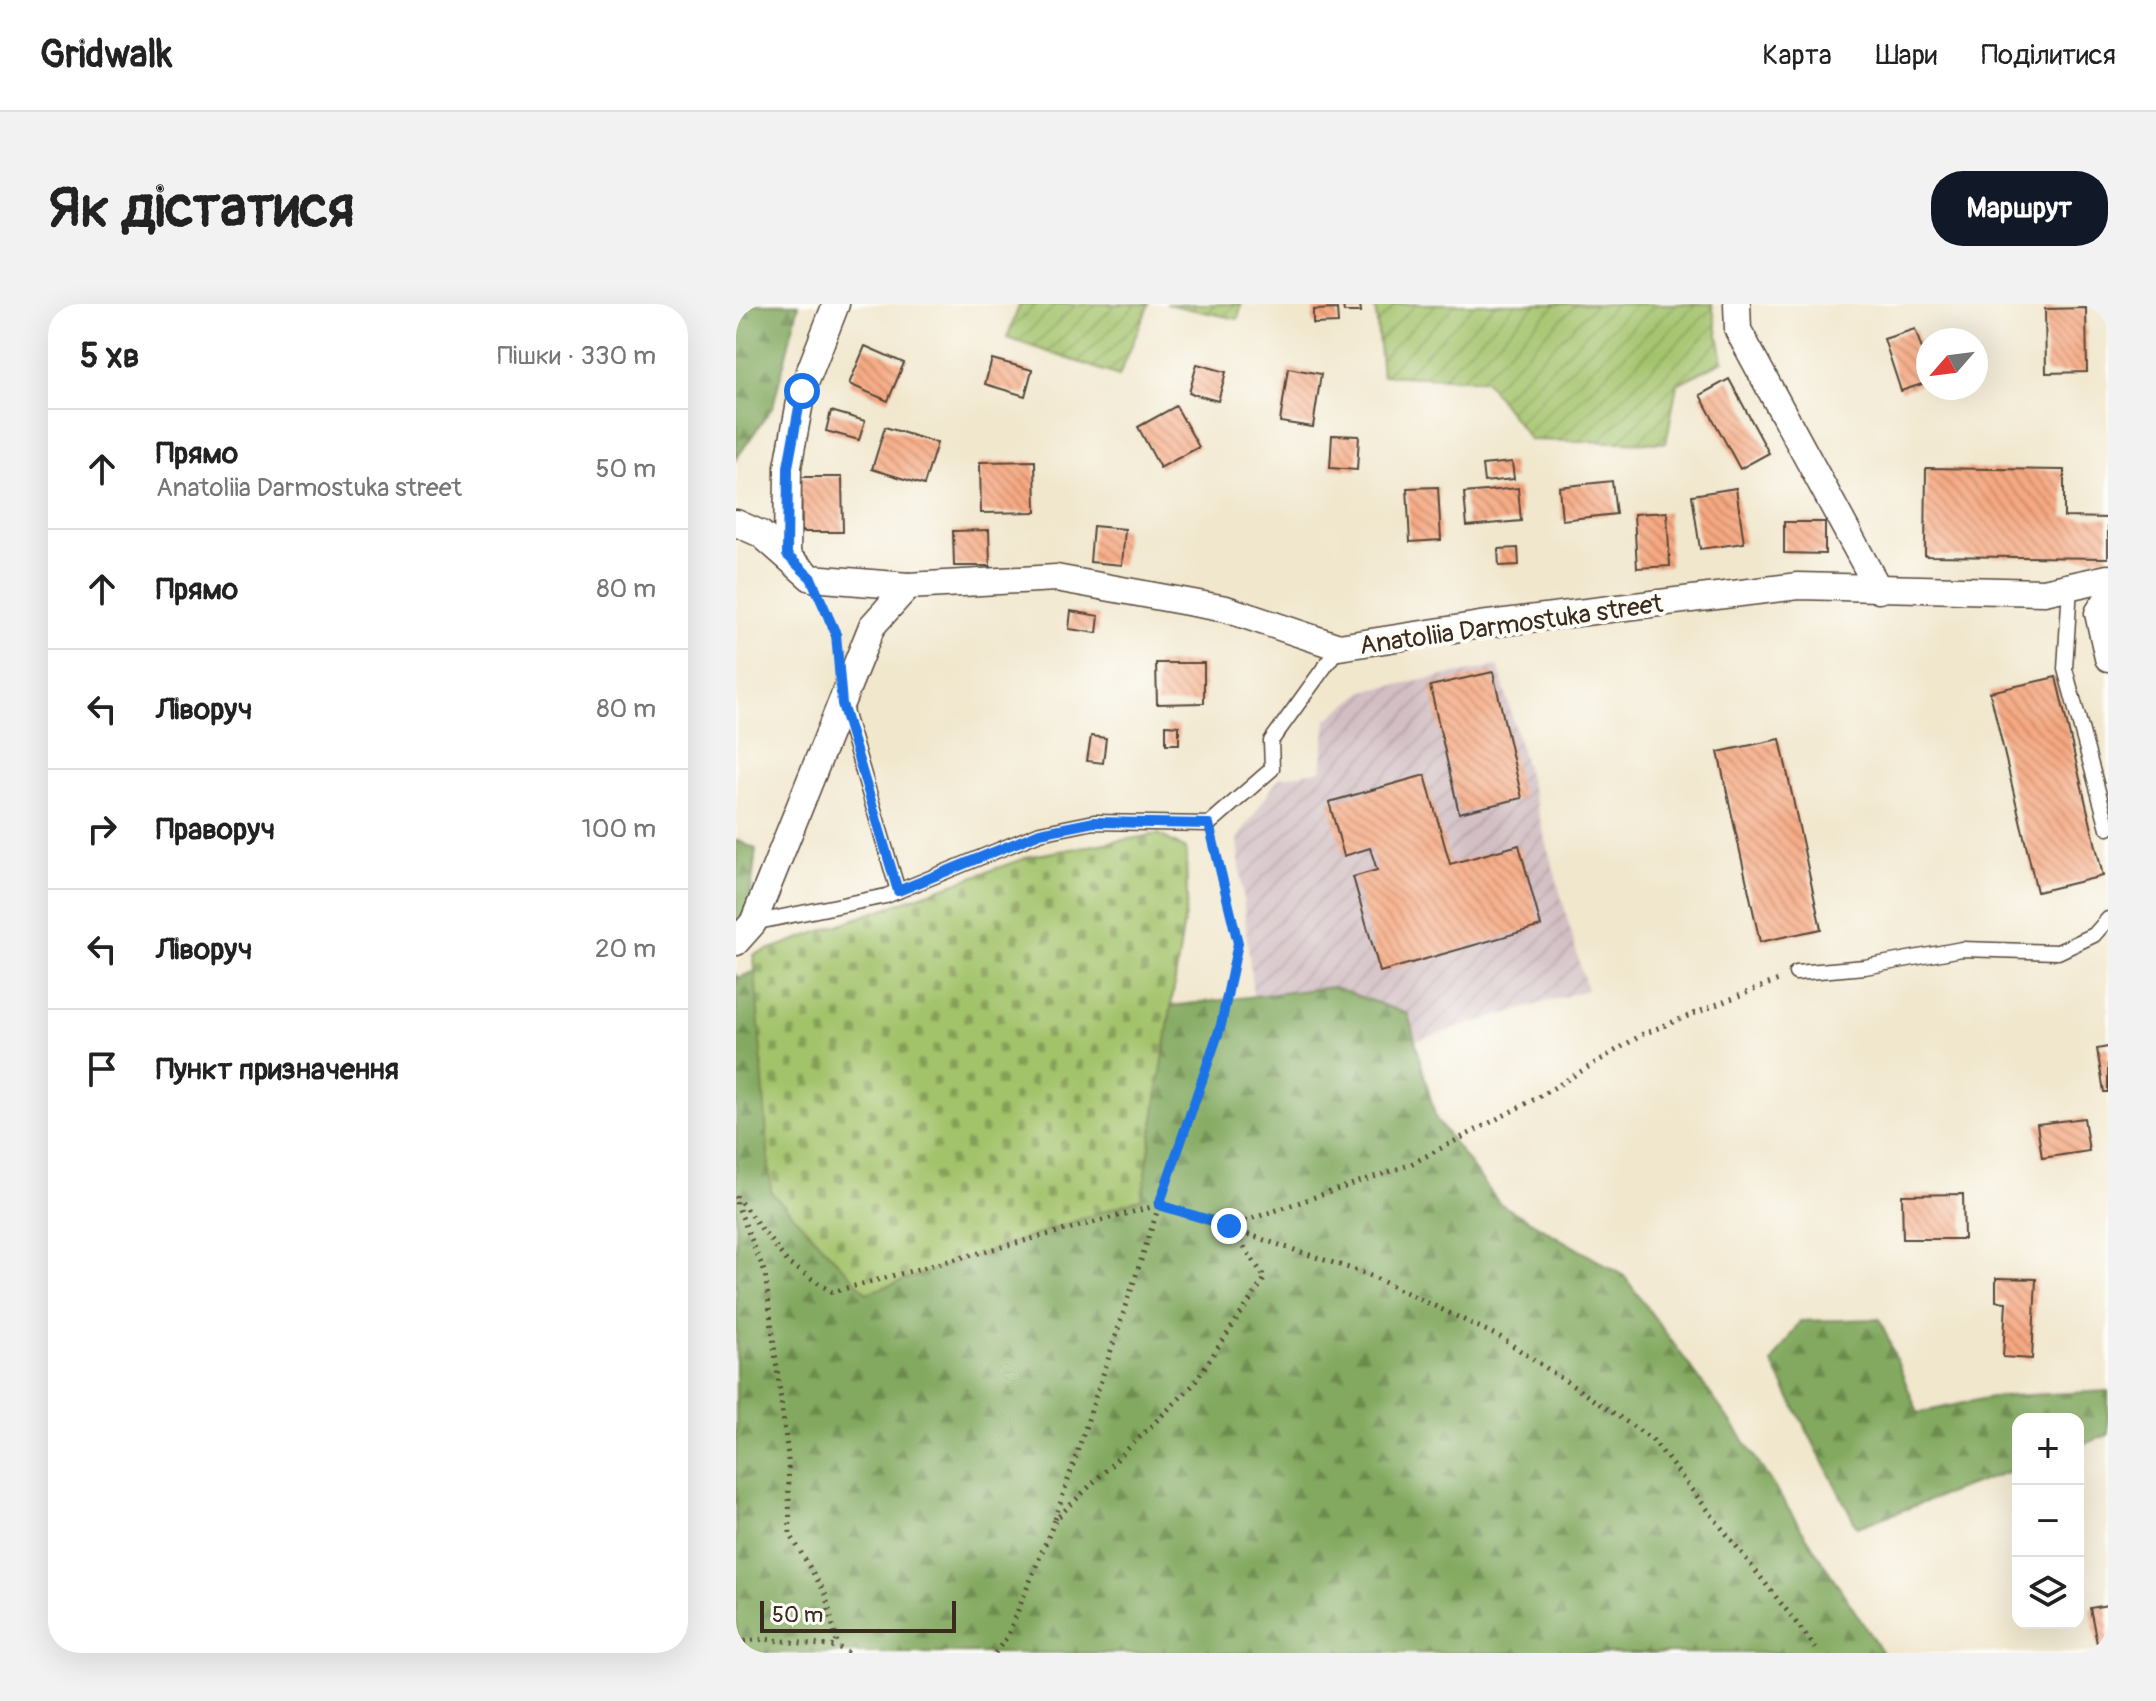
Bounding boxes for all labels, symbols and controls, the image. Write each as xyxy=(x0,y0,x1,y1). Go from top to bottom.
text: Gridwalk xyxy=(40,31,172,79)
text: Карта xyxy=(1762,38,1832,73)
text: Шари xyxy=(1876,38,1937,73)
text: Поділитися xyxy=(1981,38,2116,73)
button: Маршрут xyxy=(1931,171,2108,246)
text: Як дістатися xyxy=(48,174,354,243)
north arrow xyxy=(1916,328,1988,400)
text: 5 хв xyxy=(80,335,140,378)
text: Пішки · 330 m xyxy=(497,340,656,372)
route start xyxy=(784,373,820,409)
text: Прямо xyxy=(156,435,238,472)
icon: ahead xyxy=(80,447,124,491)
text: 50 m xyxy=(595,453,656,485)
text: Anatoliia Darmostuka street xyxy=(156,472,462,504)
icon: ahead xyxy=(80,567,124,611)
text: Прямо xyxy=(156,571,238,608)
text: 80 m xyxy=(596,573,656,605)
street label: Anatoliia Darmostuka street xyxy=(1357,588,1665,662)
icon: left xyxy=(80,687,124,731)
text: Ліворуч xyxy=(156,691,252,728)
text: 80 m xyxy=(596,693,656,725)
icon: right xyxy=(80,807,124,851)
text: Праворуч xyxy=(156,811,275,848)
text: 100 m xyxy=(582,813,656,845)
icon: left xyxy=(80,927,124,971)
text: Ліворуч xyxy=(156,931,252,968)
text: 20 m xyxy=(595,933,656,965)
icon: arrive xyxy=(80,1047,124,1091)
text: Пункт призначення xyxy=(156,1051,399,1088)
route end xyxy=(1211,1208,1247,1244)
map controls xyxy=(2012,1413,2084,1629)
button: + xyxy=(2012,1413,2084,1485)
button: − xyxy=(2012,1485,2084,1557)
button: layers xyxy=(2012,1557,2084,1629)
scale bar xyxy=(760,1597,956,1633)
text: 50 m xyxy=(772,1601,823,1629)

